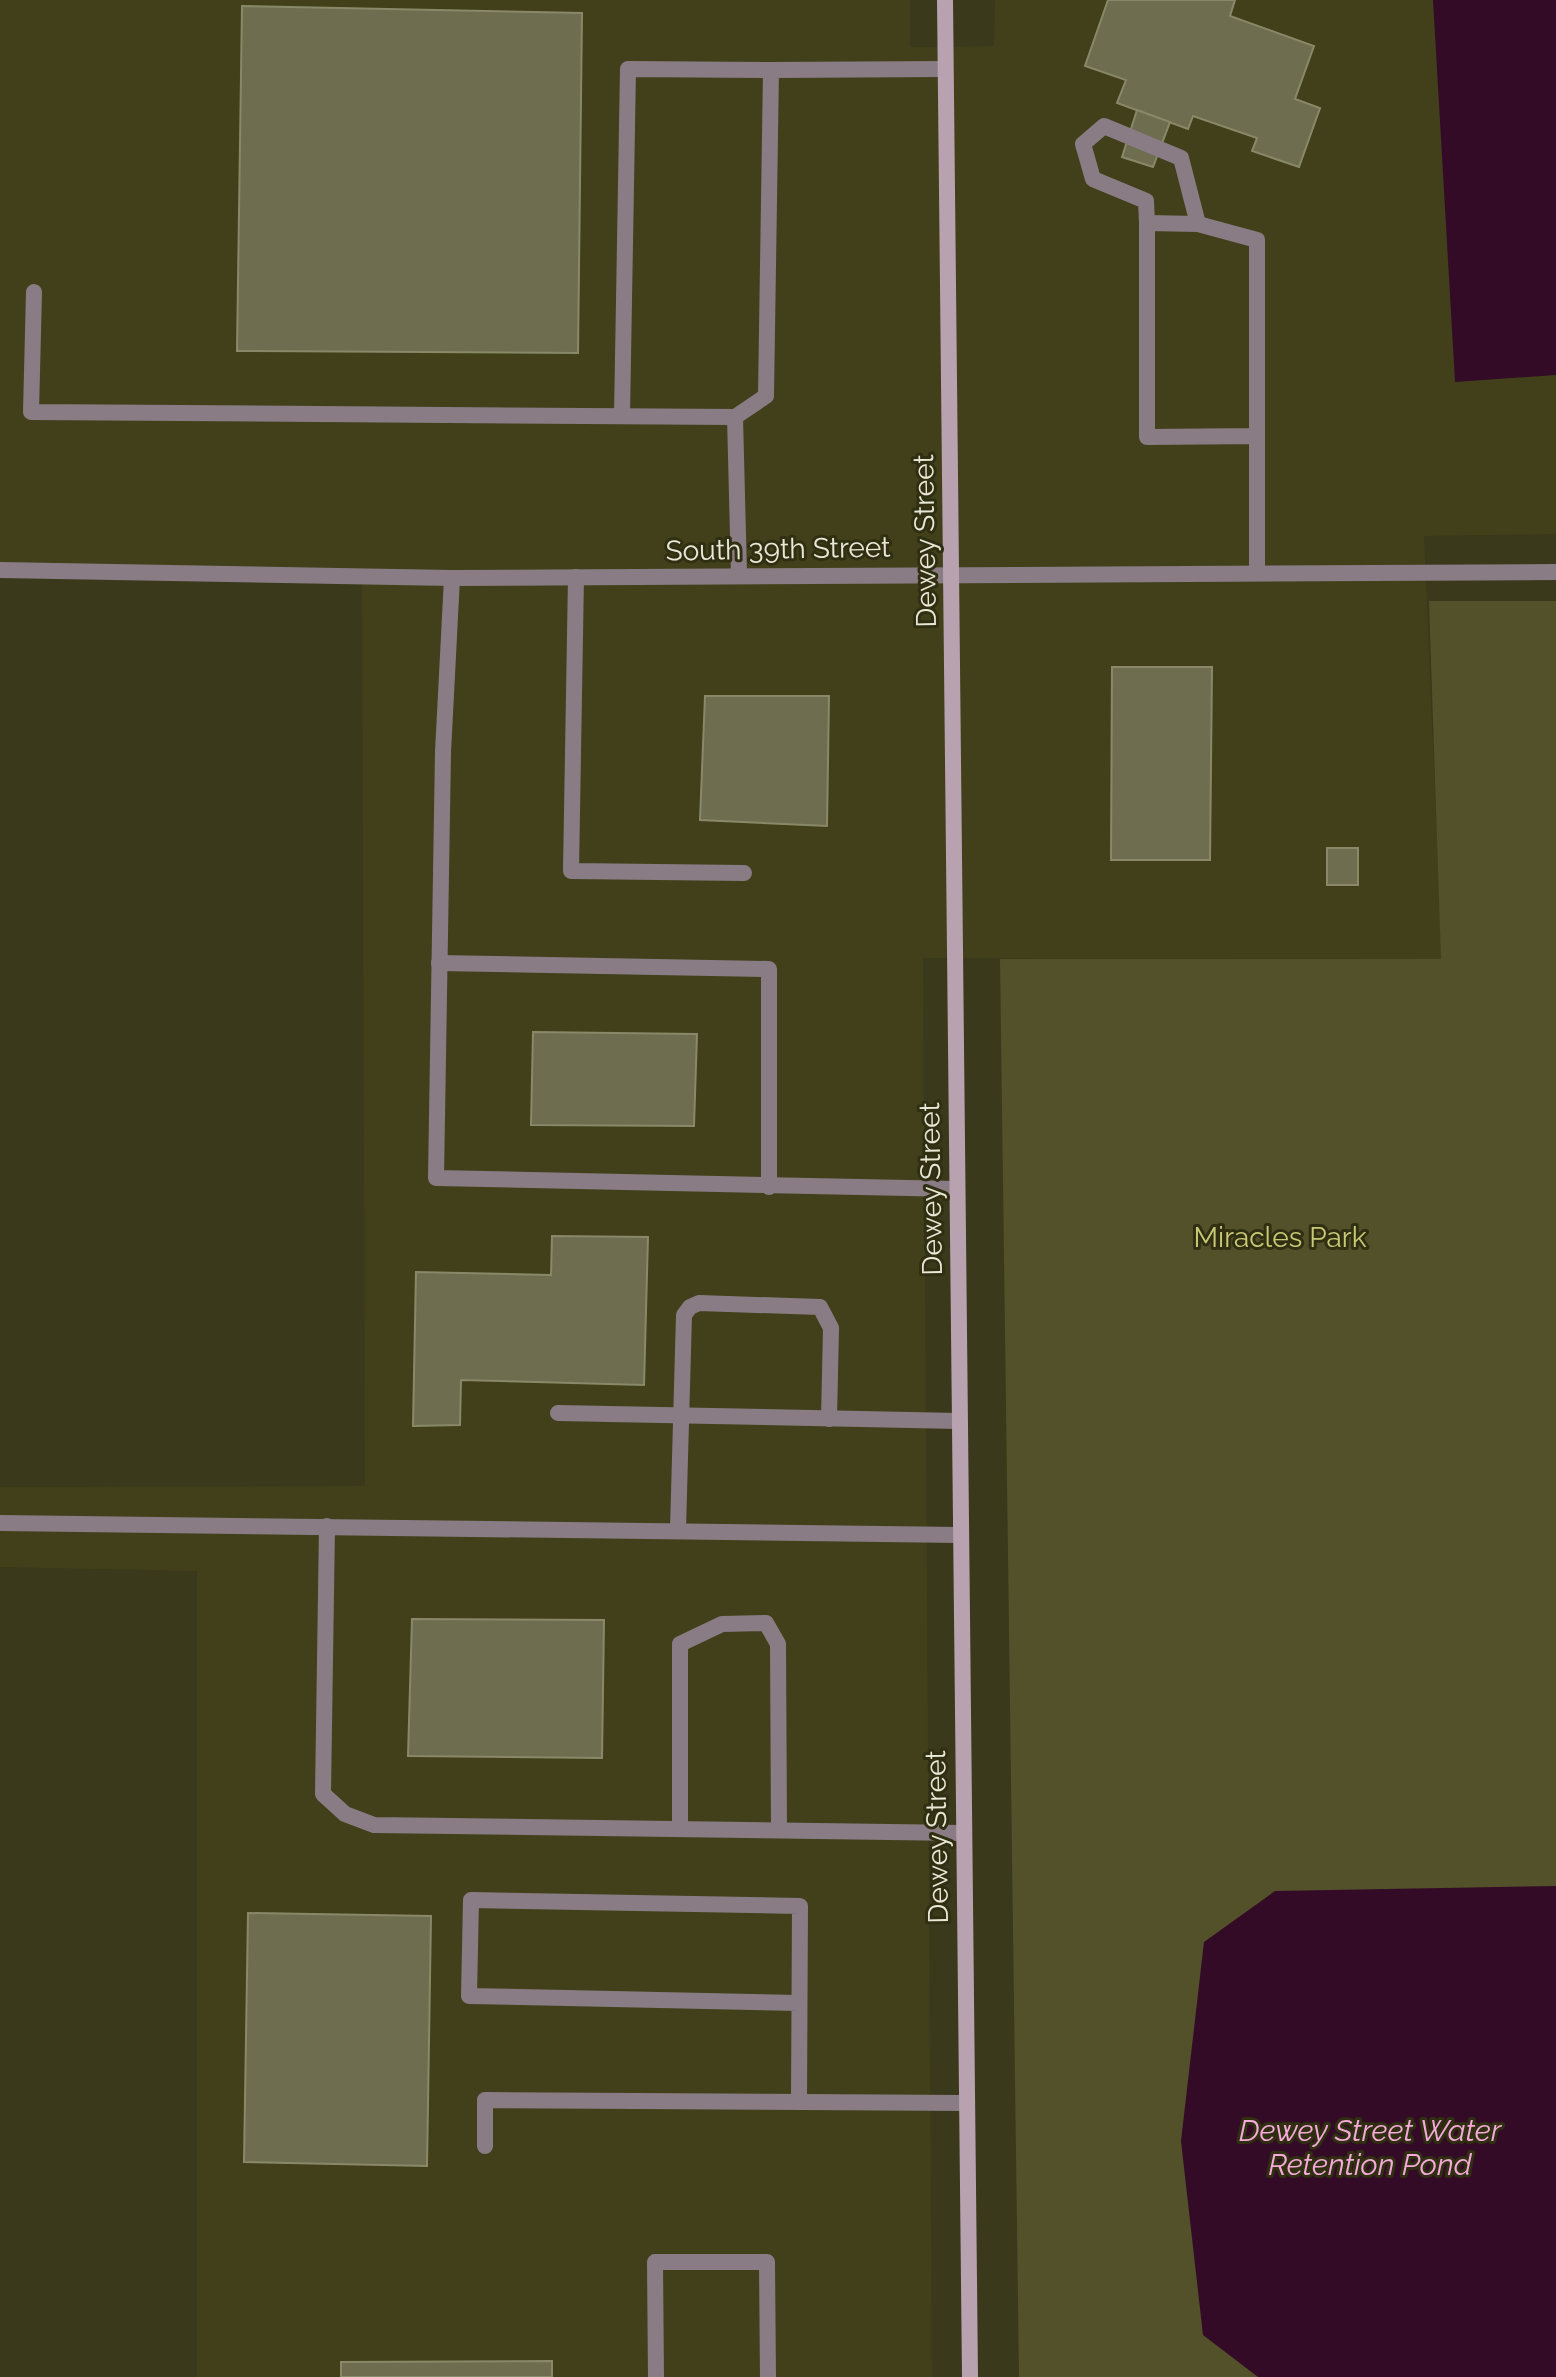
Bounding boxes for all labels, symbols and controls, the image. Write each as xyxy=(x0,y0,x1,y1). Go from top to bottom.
street label: Dewey Street xyxy=(907,453,943,628)
street label: South 39th Street xyxy=(665,531,891,567)
street label: Dewey Street xyxy=(913,1101,949,1276)
park label: Miracles Park xyxy=(1194,1221,1367,1254)
street label: Dewey Street xyxy=(919,1749,955,1924)
water label: Dewey Street Water Retention Pond xyxy=(1239,2113,1503,2182)

